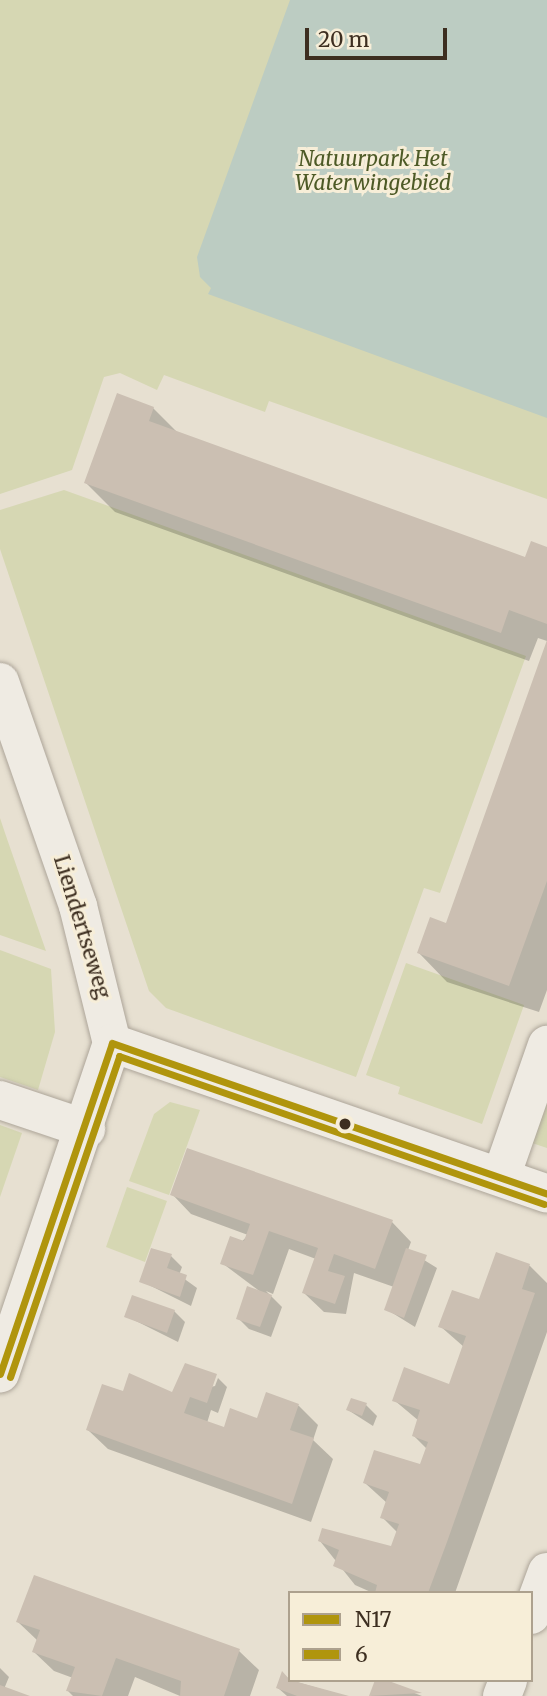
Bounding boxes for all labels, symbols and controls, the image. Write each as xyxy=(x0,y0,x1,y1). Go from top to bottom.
scale bar xyxy=(309,14,451,58)
text: 20 m xyxy=(318,26,369,53)
park label: Natuurpark Het Waterwingebied xyxy=(295,146,451,196)
street label: Liendertseweg xyxy=(48,852,116,1002)
unlabelled marker xyxy=(338,1117,352,1131)
legend xyxy=(288,1591,533,1682)
text: N17 xyxy=(355,1606,391,1633)
text: 6 xyxy=(355,1641,368,1668)

